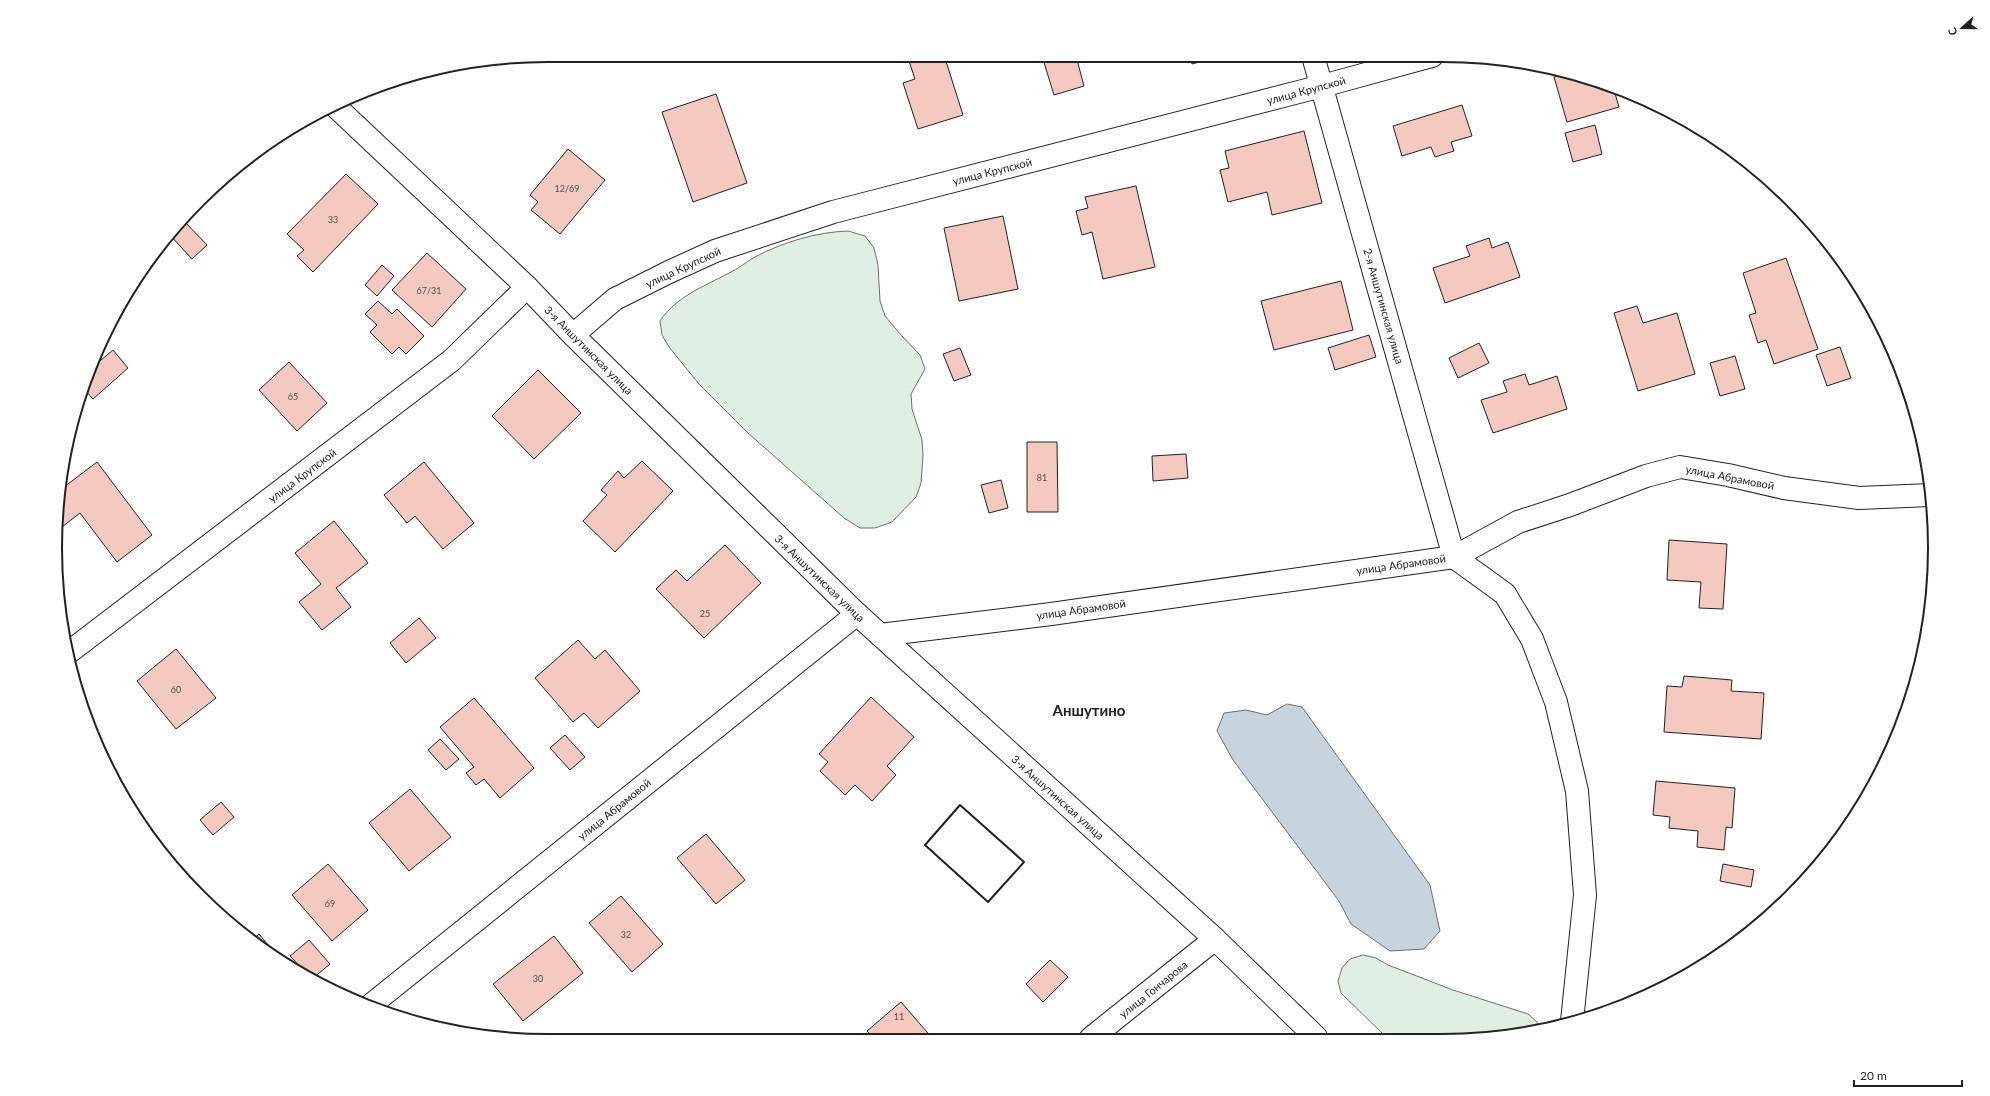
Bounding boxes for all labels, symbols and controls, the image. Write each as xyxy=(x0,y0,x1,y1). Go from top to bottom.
north arrow xyxy=(1942,8,1982,48)
text: С xyxy=(1945,25,1960,37)
street label: улица Крупской xyxy=(1265,73,1347,107)
street label: улица Крупской xyxy=(951,155,1033,187)
house number: 12/69 xyxy=(555,183,579,194)
house number: 33 xyxy=(328,214,338,225)
street label: улица Крупской xyxy=(643,244,723,290)
street label: 2-я Аншутинская улица xyxy=(1361,247,1407,365)
house number: 67/31 xyxy=(417,285,441,296)
street label: 3-я Аншутинская улица xyxy=(542,303,636,397)
house number: 65 xyxy=(288,391,298,402)
street label: улица Крупской xyxy=(266,445,338,505)
street label: улица Абрамовой xyxy=(1685,462,1775,492)
house number: 81 xyxy=(1037,472,1047,483)
street label: 3-я Аншутинская улица xyxy=(772,532,868,624)
street label: улица Абрамовой xyxy=(1355,551,1447,577)
street label: улица Абрамовой xyxy=(1035,596,1127,622)
house number: 25 xyxy=(700,608,710,619)
house number: 60 xyxy=(171,684,181,695)
district label: Аншутино xyxy=(1052,701,1126,719)
street label: 3-я Аншутинская улица xyxy=(1009,752,1107,842)
street label: улица Абрамовой xyxy=(575,776,653,842)
house number: 69 xyxy=(325,898,335,909)
house number: 32 xyxy=(621,929,631,940)
street label: улица Гончарова xyxy=(1116,958,1190,1020)
house number: 30 xyxy=(533,973,543,984)
house number: 11 xyxy=(894,1011,904,1022)
scale bar xyxy=(1854,1062,1962,1088)
text: 20 m xyxy=(1860,1068,1887,1083)

